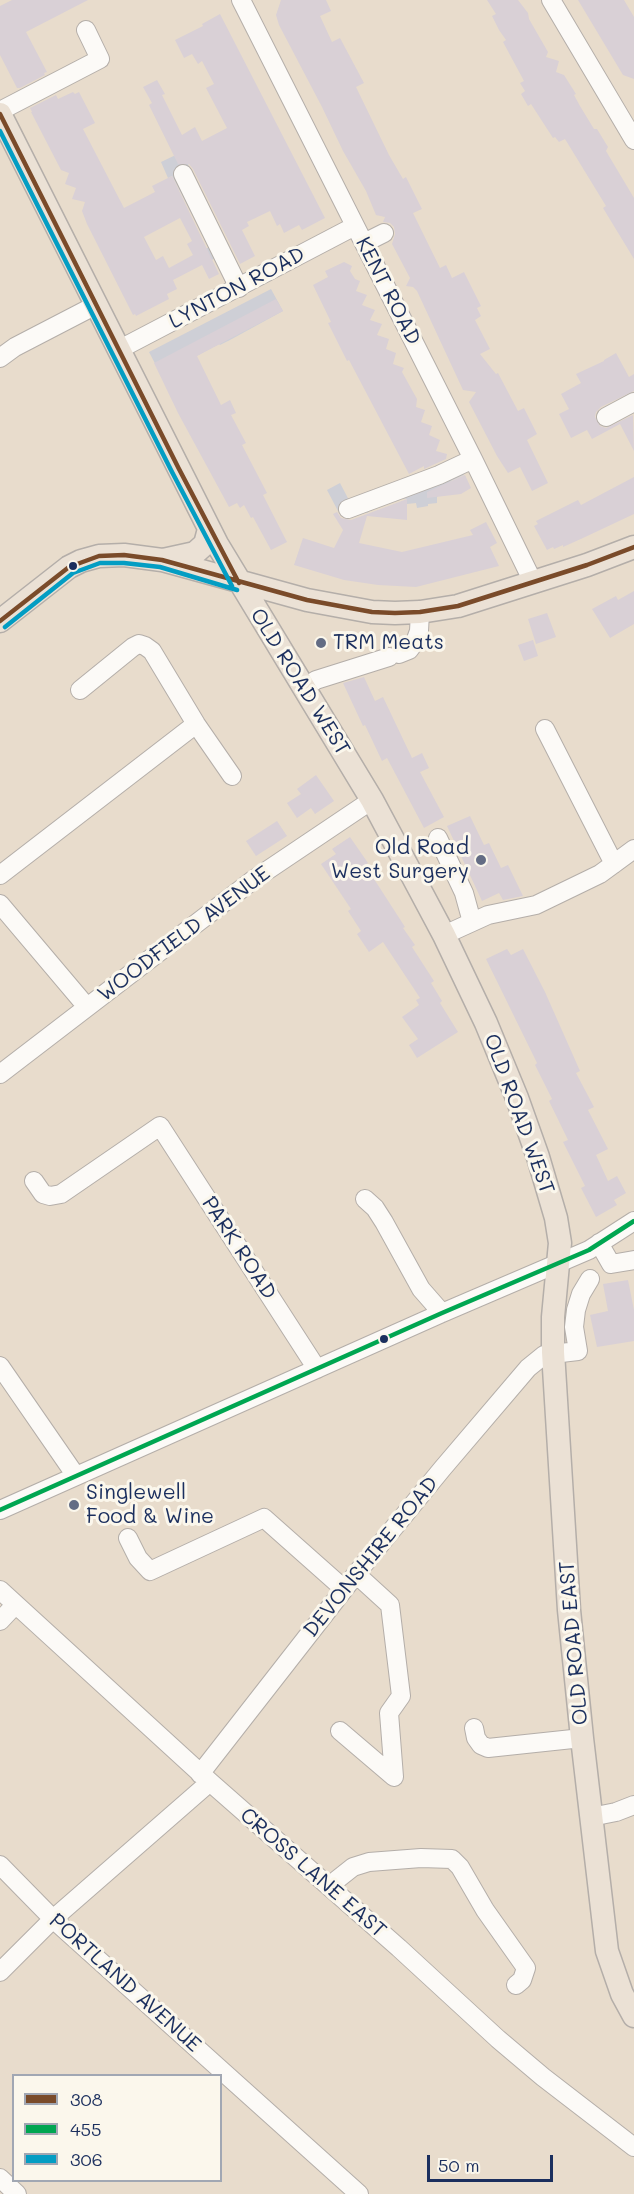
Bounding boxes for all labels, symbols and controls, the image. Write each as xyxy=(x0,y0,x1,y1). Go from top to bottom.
street label: KENT ROAD xyxy=(350,233,426,349)
street label: LYNTON ROAD xyxy=(165,242,309,334)
unlabelled marker xyxy=(67,560,79,572)
street label: OLD ROAD WEST xyxy=(245,604,355,760)
place label: TRM Meats xyxy=(333,630,444,656)
marker: TRM Meats xyxy=(314,636,328,650)
place label: Old Road West Surgery xyxy=(331,835,469,885)
marker: Old Road West Surgery xyxy=(474,853,488,867)
street label: WOODFIELD AVENUE xyxy=(93,861,275,1007)
street label: OLD ROAD WEST xyxy=(478,1030,560,1198)
street label: PARK ROAD xyxy=(196,1192,282,1304)
unlabelled marker xyxy=(378,1333,390,1345)
street label: DEVONSHIRE ROAD xyxy=(298,1472,444,1642)
place label: Singlewell Food & Wine xyxy=(86,1480,214,1530)
marker: Singlewell Food & Wine xyxy=(67,1498,81,1512)
street label: OLD ROAD EAST xyxy=(554,1560,594,1726)
street label: CROSS LANE EAST xyxy=(235,1803,391,1943)
street label: PORTLAND AVENUE xyxy=(44,1908,206,2058)
legend xyxy=(12,2074,222,2182)
text: 308 xyxy=(70,2087,103,2111)
text: 455 xyxy=(70,2117,102,2141)
scale bar xyxy=(430,2143,556,2181)
text: 306 xyxy=(70,2147,103,2171)
text: 50 m xyxy=(438,2153,480,2177)

